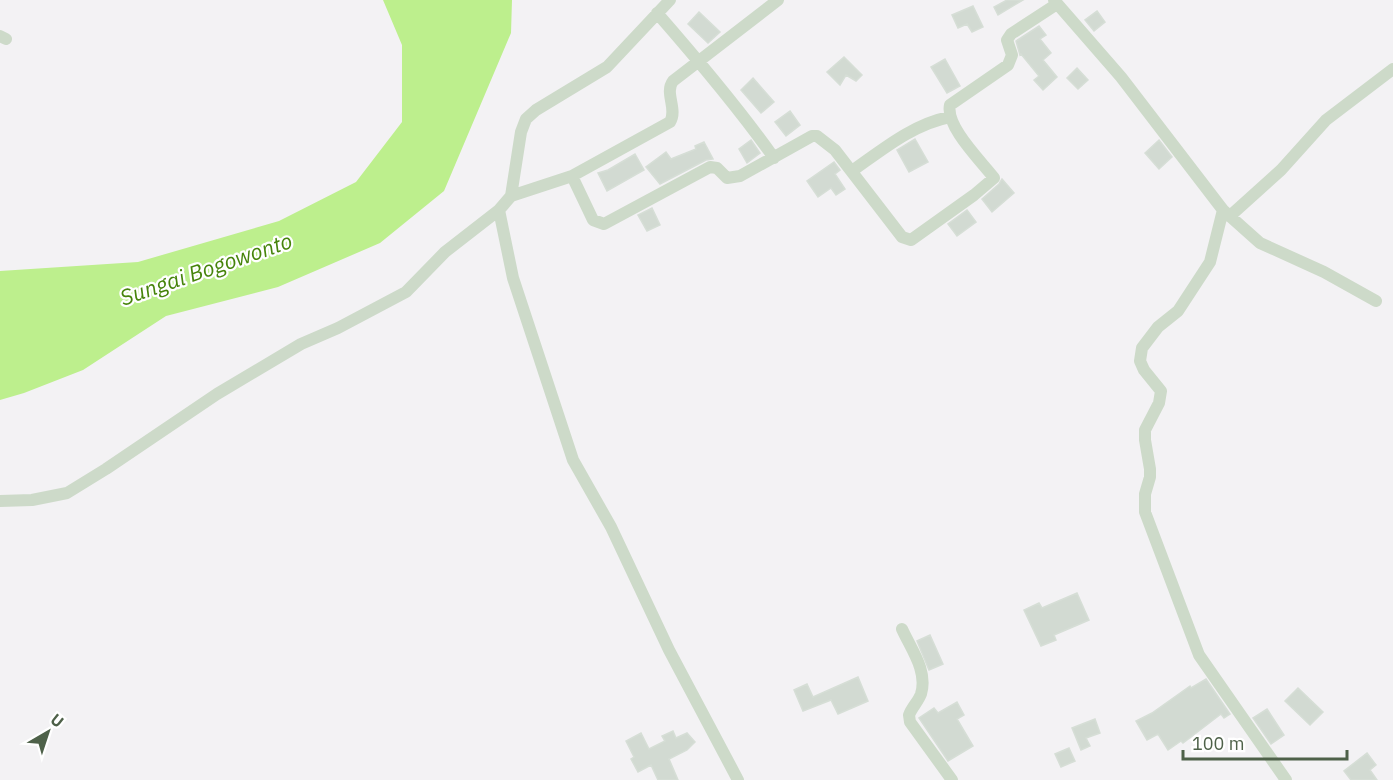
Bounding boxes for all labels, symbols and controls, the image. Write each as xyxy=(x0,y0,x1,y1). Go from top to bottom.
water label: Sungai Bogowonto xyxy=(116,225,296,312)
north arrow xyxy=(18,702,78,762)
text: U xyxy=(47,709,68,732)
scale bar xyxy=(1183,723,1346,761)
text: 100 m xyxy=(1192,732,1244,755)

